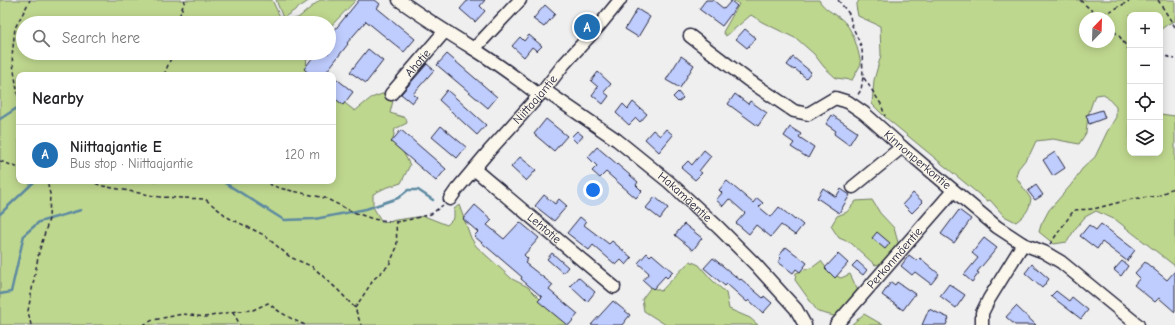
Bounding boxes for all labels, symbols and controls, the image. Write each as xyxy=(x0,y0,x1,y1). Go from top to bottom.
pin: A xyxy=(574,12,600,42)
north arrow xyxy=(1079,12,1115,48)
map controls xyxy=(1127,12,1163,156)
button: + xyxy=(1127,12,1163,48)
search box xyxy=(16,16,336,60)
icon: search xyxy=(30,27,52,49)
text: Search here xyxy=(62,29,140,47)
street label: Ahotie xyxy=(402,46,433,80)
button: − xyxy=(1127,48,1163,84)
street label: Niittaajantie xyxy=(510,72,560,127)
button: locate xyxy=(1127,84,1163,120)
text: Nearby xyxy=(32,89,83,108)
button: layers xyxy=(1127,120,1163,156)
street label: Kinnonperkontie xyxy=(881,127,954,192)
text: Niittaajantie E xyxy=(70,138,162,156)
text: A xyxy=(41,147,49,162)
text: 120 m xyxy=(285,147,320,162)
text: Bus stop · Niittaajantie xyxy=(70,156,193,171)
street label: Hakamäentie xyxy=(655,169,715,225)
your location xyxy=(583,180,603,200)
street label: Lehtotie xyxy=(525,210,564,246)
street label: Perkonmäentie xyxy=(864,225,925,291)

